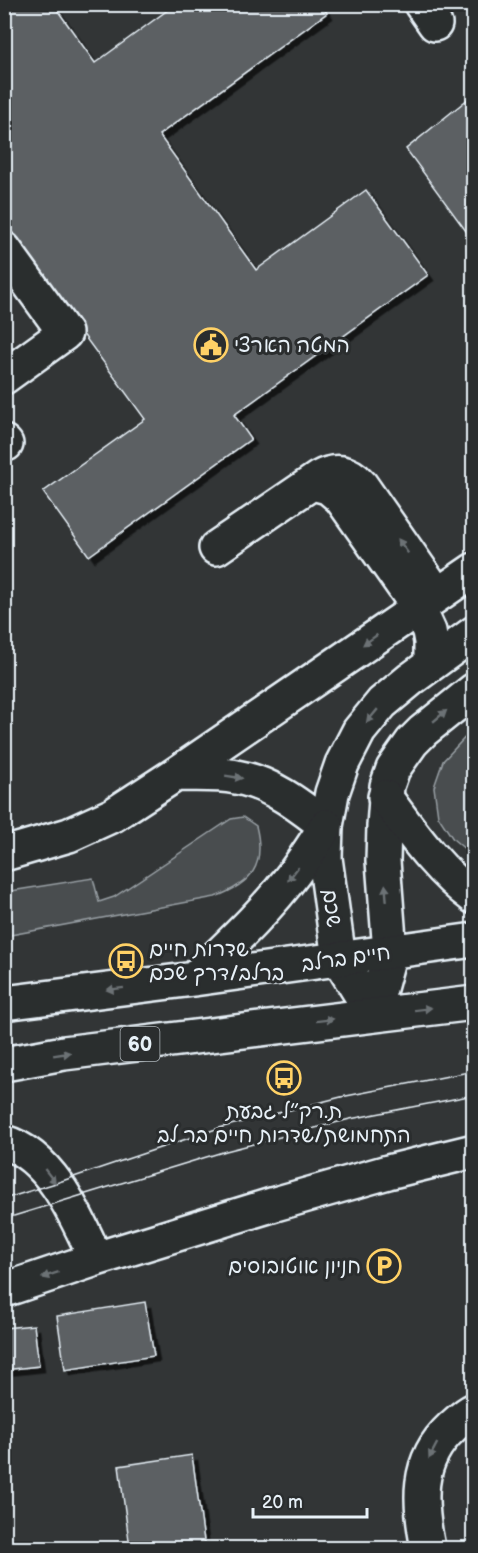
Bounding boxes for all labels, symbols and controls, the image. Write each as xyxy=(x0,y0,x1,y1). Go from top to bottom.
public building icon: המטה הארצי xyxy=(193,327,229,363)
place label: המטה הארצי xyxy=(234,333,350,358)
one-way arrow xyxy=(398,538,410,554)
one-way arrow xyxy=(363,634,379,646)
one-way arrow xyxy=(366,708,379,723)
one-way arrow xyxy=(432,710,448,723)
one-way arrow xyxy=(225,773,244,782)
one-way arrow xyxy=(288,867,300,882)
one-way arrow xyxy=(381,884,390,903)
street label: שכם xyxy=(316,887,347,929)
place label: שדרות חיים ברלב/דרך שכם xyxy=(149,937,284,986)
street label: חיים ברלב xyxy=(300,940,392,977)
bus stop icon: שדרות חיים ברלב/דרך שכם xyxy=(108,943,144,979)
one-way arrow xyxy=(106,984,125,994)
one-way arrow xyxy=(414,1004,433,1013)
one-way arrow xyxy=(316,1016,335,1025)
road number: 60 xyxy=(120,1027,160,1061)
one-way arrow xyxy=(53,1049,72,1058)
bus stop icon: ת.רק״ל גבעת התחמושת/שדרות חיים בר לב xyxy=(266,1060,302,1096)
place label: ת.רק״ל גבעת התחמושת/שדרות חיים בר לב xyxy=(157,1099,411,1148)
one-way arrow xyxy=(44,1169,56,1184)
parking icon: חניון אוטובוסים xyxy=(366,1248,402,1284)
place label: חניון אוטובוסים xyxy=(228,1254,361,1279)
one-way arrow xyxy=(41,1270,59,1280)
one-way arrow xyxy=(428,1443,438,1460)
scale bar xyxy=(253,1481,367,1519)
text: 20 m xyxy=(262,1492,303,1513)

